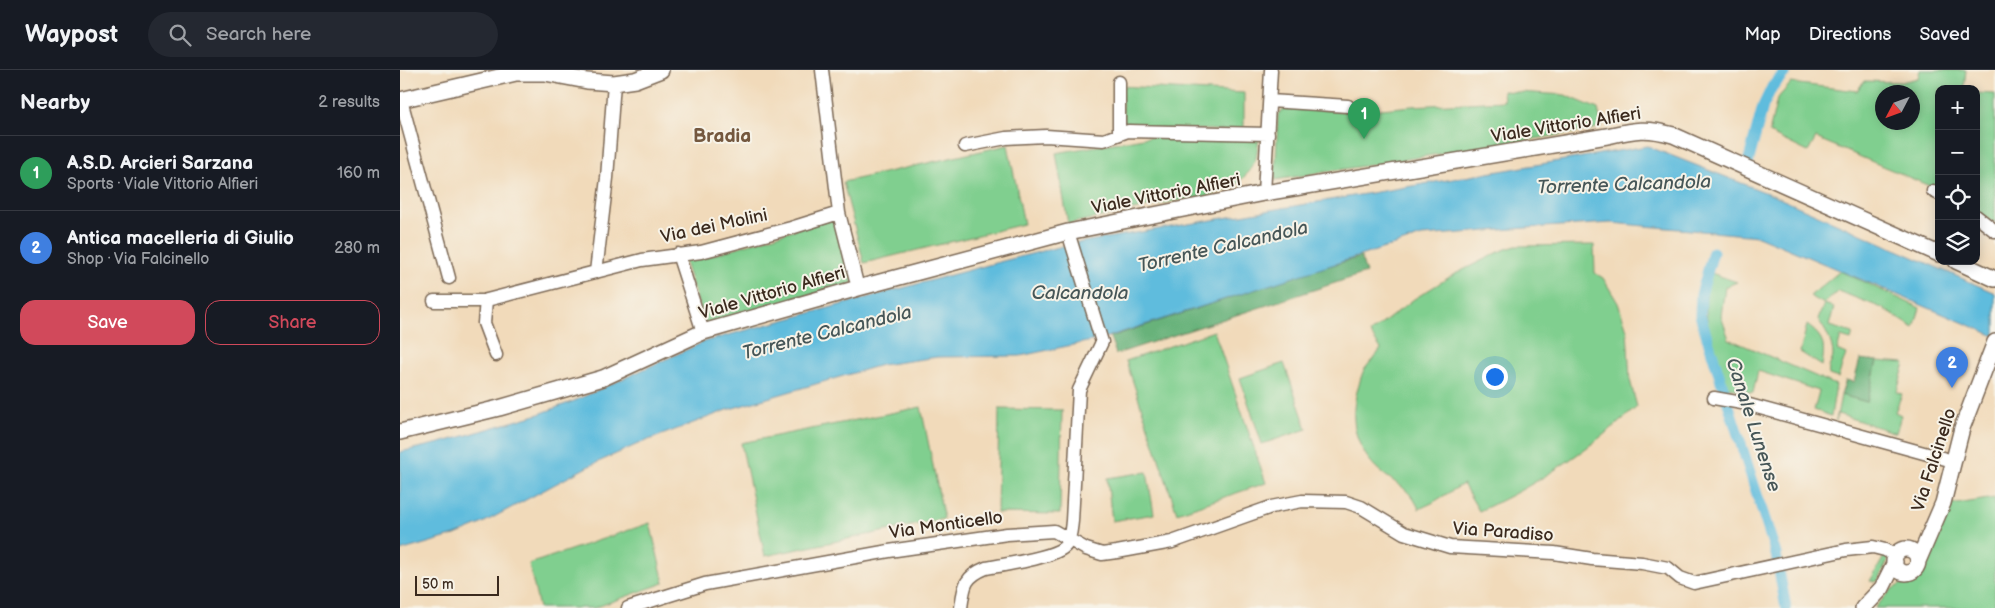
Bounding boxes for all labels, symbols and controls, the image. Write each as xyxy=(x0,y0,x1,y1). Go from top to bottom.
search box xyxy=(148,12,498,57)
text: Waypost xyxy=(25,20,118,49)
icon: search xyxy=(166,21,194,49)
text: Search here xyxy=(206,23,311,46)
text: Map xyxy=(1745,24,1781,45)
text: Directions xyxy=(1809,24,1891,45)
text: Saved xyxy=(1919,24,1970,45)
north arrow xyxy=(1875,85,1920,130)
map controls xyxy=(1935,85,1980,265)
button: + xyxy=(1935,85,1980,130)
text: Nearby xyxy=(20,90,90,115)
text: 2 results xyxy=(318,93,380,112)
pin: 1 xyxy=(1348,98,1380,139)
street label: Viale Vittorio Alfieri xyxy=(1490,103,1642,147)
district label: Bradia xyxy=(693,125,751,148)
button: − xyxy=(1935,130,1980,175)
text: A.S.D. Arcieri Sarzana xyxy=(67,152,253,175)
text: 1 xyxy=(33,164,39,183)
text: 160 m xyxy=(337,164,380,183)
street label: Viale Vittorio Alfieri xyxy=(1090,169,1242,219)
water label: Torrente Calcandola xyxy=(1537,170,1711,200)
text: Sports · Viale Vittorio Alfieri xyxy=(67,175,258,194)
button: locate xyxy=(1935,175,1980,220)
street label: Via dei Molini xyxy=(659,204,769,248)
water label: Torrente Calcandola xyxy=(1136,216,1310,278)
button: layers xyxy=(1935,220,1980,265)
text: Antica macelleria di Giulio xyxy=(67,227,294,250)
text: 2 xyxy=(31,239,41,258)
text: 280 m xyxy=(334,239,380,258)
text: Shop · Via Falcinello xyxy=(67,250,209,269)
street label: Viale Vittorio Alfieri xyxy=(696,262,848,324)
water label: Calcandola xyxy=(1031,282,1129,305)
button: Save xyxy=(20,300,195,345)
button: Share xyxy=(205,300,380,345)
water label: Torrente Calcandola xyxy=(740,301,914,365)
pin: 2 xyxy=(1936,347,1968,388)
water label: Canale Lunense xyxy=(1721,355,1785,495)
your location xyxy=(1482,364,1508,390)
street label: Via Falcinello xyxy=(1907,406,1961,514)
street label: Via Monticello xyxy=(888,507,1004,543)
street label: Via Paradiso xyxy=(1452,518,1554,546)
scale bar xyxy=(415,573,499,596)
text: 50 m xyxy=(422,576,454,593)

